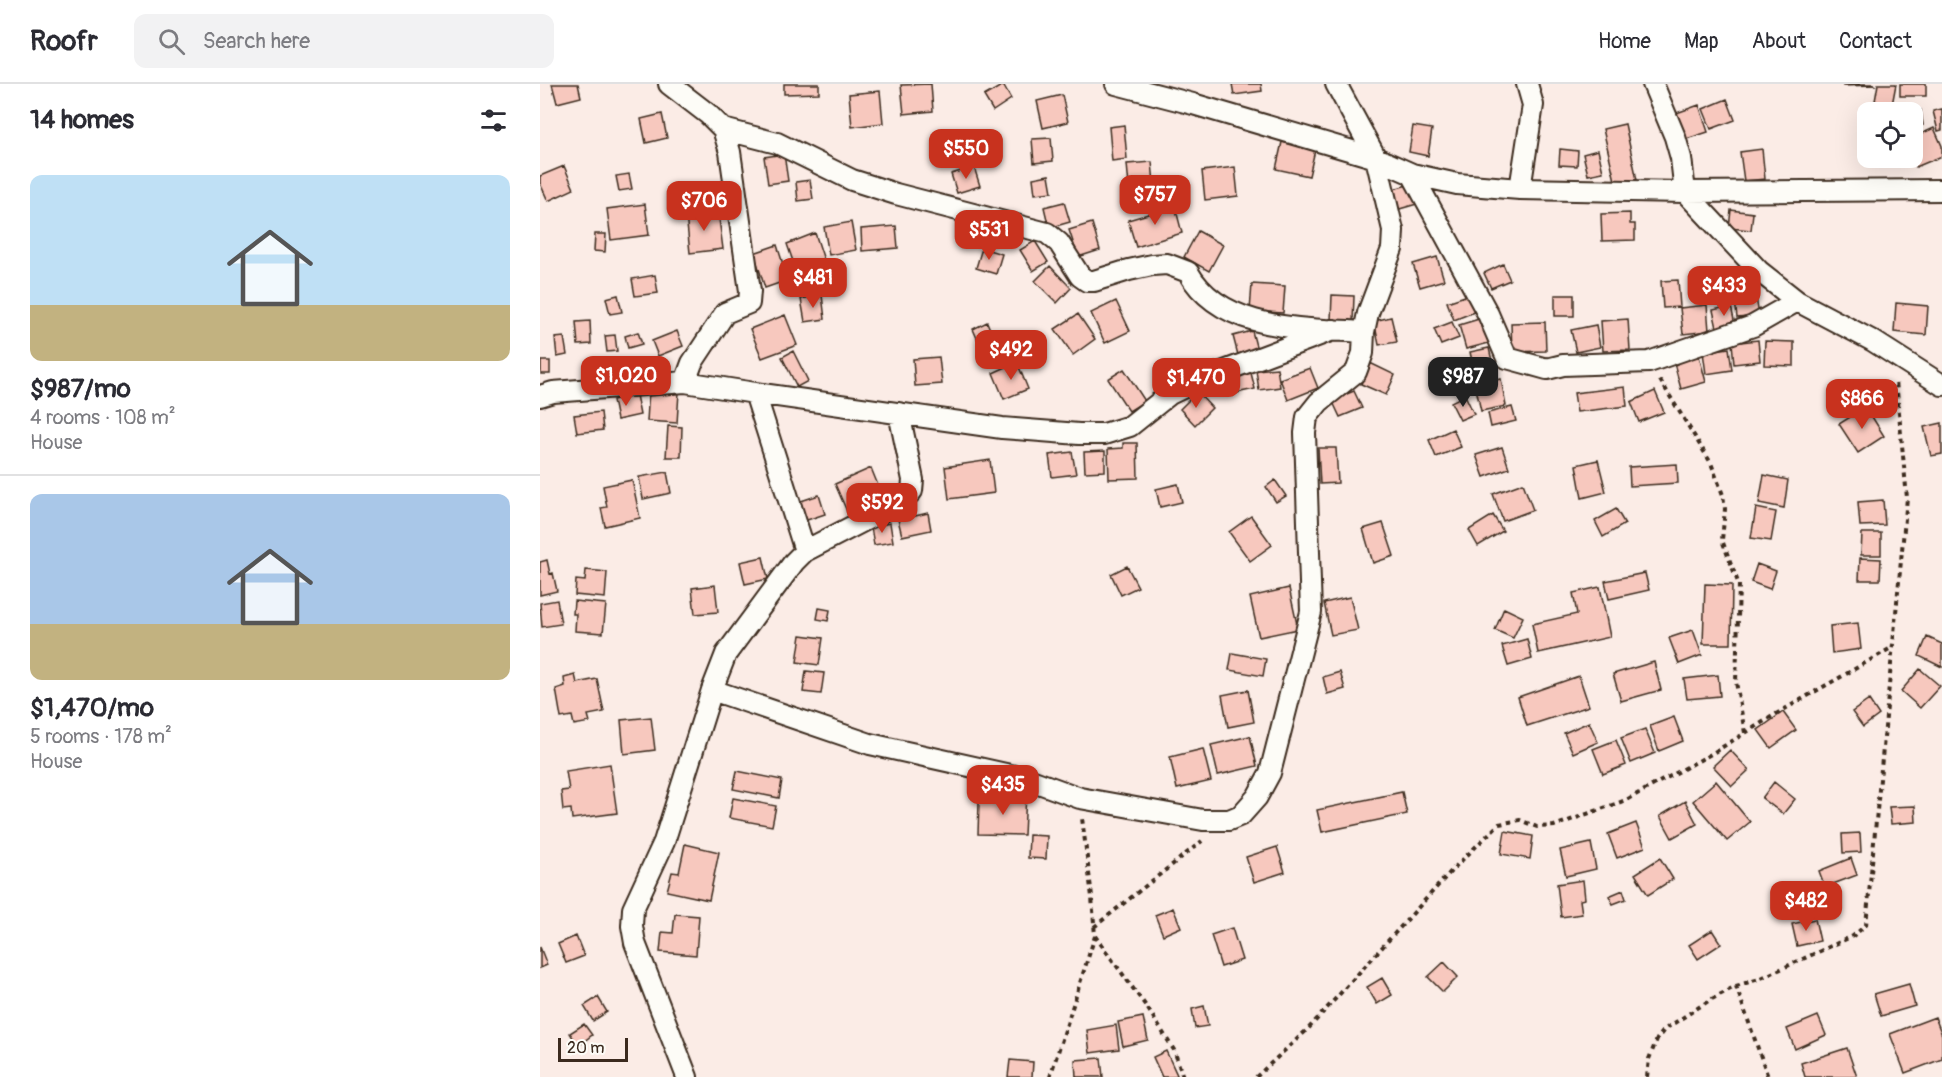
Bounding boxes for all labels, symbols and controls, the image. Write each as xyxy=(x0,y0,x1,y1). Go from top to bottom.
search box xyxy=(134,14,554,68)
text: Roofr xyxy=(30,24,98,59)
icon: search xyxy=(155,25,188,58)
text: Search here xyxy=(203,27,310,55)
text: Home xyxy=(1598,28,1651,55)
text: Map xyxy=(1684,28,1719,55)
text: About xyxy=(1752,28,1806,55)
text: Contact xyxy=(1839,28,1912,55)
map controls xyxy=(1857,102,1923,168)
button: locate xyxy=(1857,102,1923,168)
text: 14 homes xyxy=(30,104,134,136)
icon: filters xyxy=(477,104,510,137)
pin: $550 xyxy=(930,129,1002,180)
text: $550 xyxy=(943,136,989,161)
pin: $757 xyxy=(1119,175,1191,226)
pin: $706 xyxy=(668,181,740,232)
text: $757 xyxy=(1134,182,1176,207)
text: $706 xyxy=(681,188,727,213)
pin: $531 xyxy=(953,210,1025,261)
icon: home xyxy=(216,214,324,322)
text: $531 xyxy=(969,217,1009,242)
pin: $481 xyxy=(777,258,849,309)
text: $481 xyxy=(793,265,833,290)
pin: $433 xyxy=(1688,266,1760,317)
text: $433 xyxy=(1702,273,1746,298)
pin: $492 xyxy=(975,330,1047,381)
text: $492 xyxy=(989,337,1033,362)
pin: $1,020 xyxy=(577,356,675,407)
pin: $987 xyxy=(1427,357,1499,408)
pin: $1,470 xyxy=(1147,358,1245,409)
text: $1,020 xyxy=(595,363,657,388)
text: $987 xyxy=(1442,364,1484,389)
text: $1,470 xyxy=(1166,365,1226,390)
text: $987/mo xyxy=(30,373,131,405)
pin: $866 xyxy=(1826,379,1898,430)
text: $866 xyxy=(1840,386,1884,411)
text: 4 rooms · 108 m² xyxy=(30,405,176,430)
text: House xyxy=(30,430,82,455)
pin: $592 xyxy=(846,483,918,534)
text: $592 xyxy=(860,490,904,515)
icon: home xyxy=(216,533,324,641)
text: $1,470/mo xyxy=(30,692,154,724)
text: 5 rooms · 178 m² xyxy=(30,724,172,749)
text: House xyxy=(30,749,82,774)
pin: $435 xyxy=(967,765,1039,816)
text: $435 xyxy=(981,772,1025,797)
pin: $482 xyxy=(1770,881,1842,932)
text: $482 xyxy=(1784,888,1828,913)
scale bar xyxy=(558,1035,628,1062)
text: 20 m xyxy=(567,1038,605,1058)

